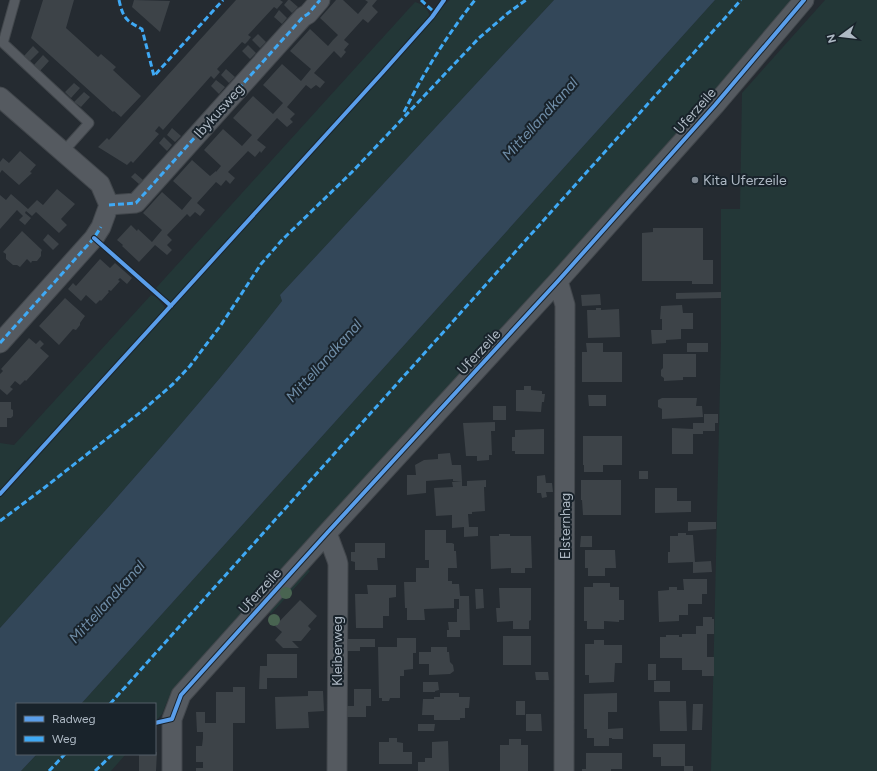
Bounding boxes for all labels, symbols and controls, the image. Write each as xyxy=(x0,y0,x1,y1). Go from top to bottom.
north arrow xyxy=(821,16,861,56)
text: N xyxy=(824,33,839,44)
water label: Mittellandkanal xyxy=(498,73,582,164)
street label: Ibykusweg xyxy=(190,80,248,142)
street label: Uferzeile xyxy=(670,84,720,138)
place label: Kita Uferzeile xyxy=(703,172,787,189)
marker: Kita Uferzeile xyxy=(690,175,700,185)
water label: Mittellandkanal xyxy=(282,315,366,406)
street label: Uferzeile xyxy=(454,326,505,378)
street label: Elsternhag xyxy=(557,493,574,559)
water label: Mittellandkanal xyxy=(65,556,149,647)
street label: Uferzeile xyxy=(235,564,285,617)
street label: Kleiberweg xyxy=(329,616,346,686)
legend xyxy=(16,703,156,755)
text: Radweg xyxy=(52,712,96,726)
text: Weg xyxy=(52,732,77,746)

